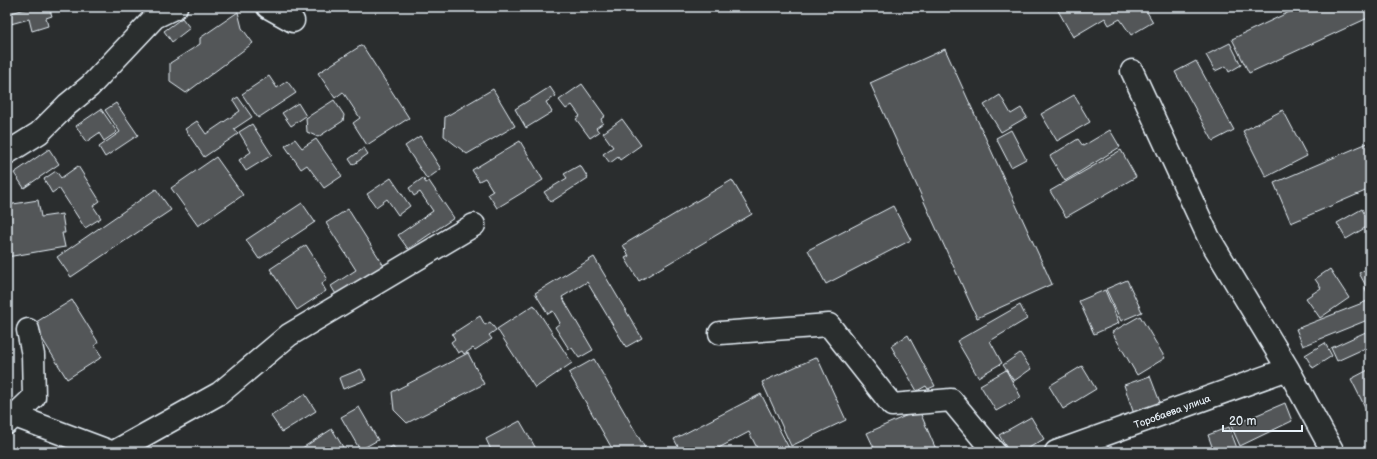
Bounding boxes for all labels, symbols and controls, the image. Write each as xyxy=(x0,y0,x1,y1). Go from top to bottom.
street label: Торобаева улица xyxy=(1133,393,1212,431)
scale bar xyxy=(1223,407,1302,433)
text: 20 m xyxy=(1229,414,1256,429)

